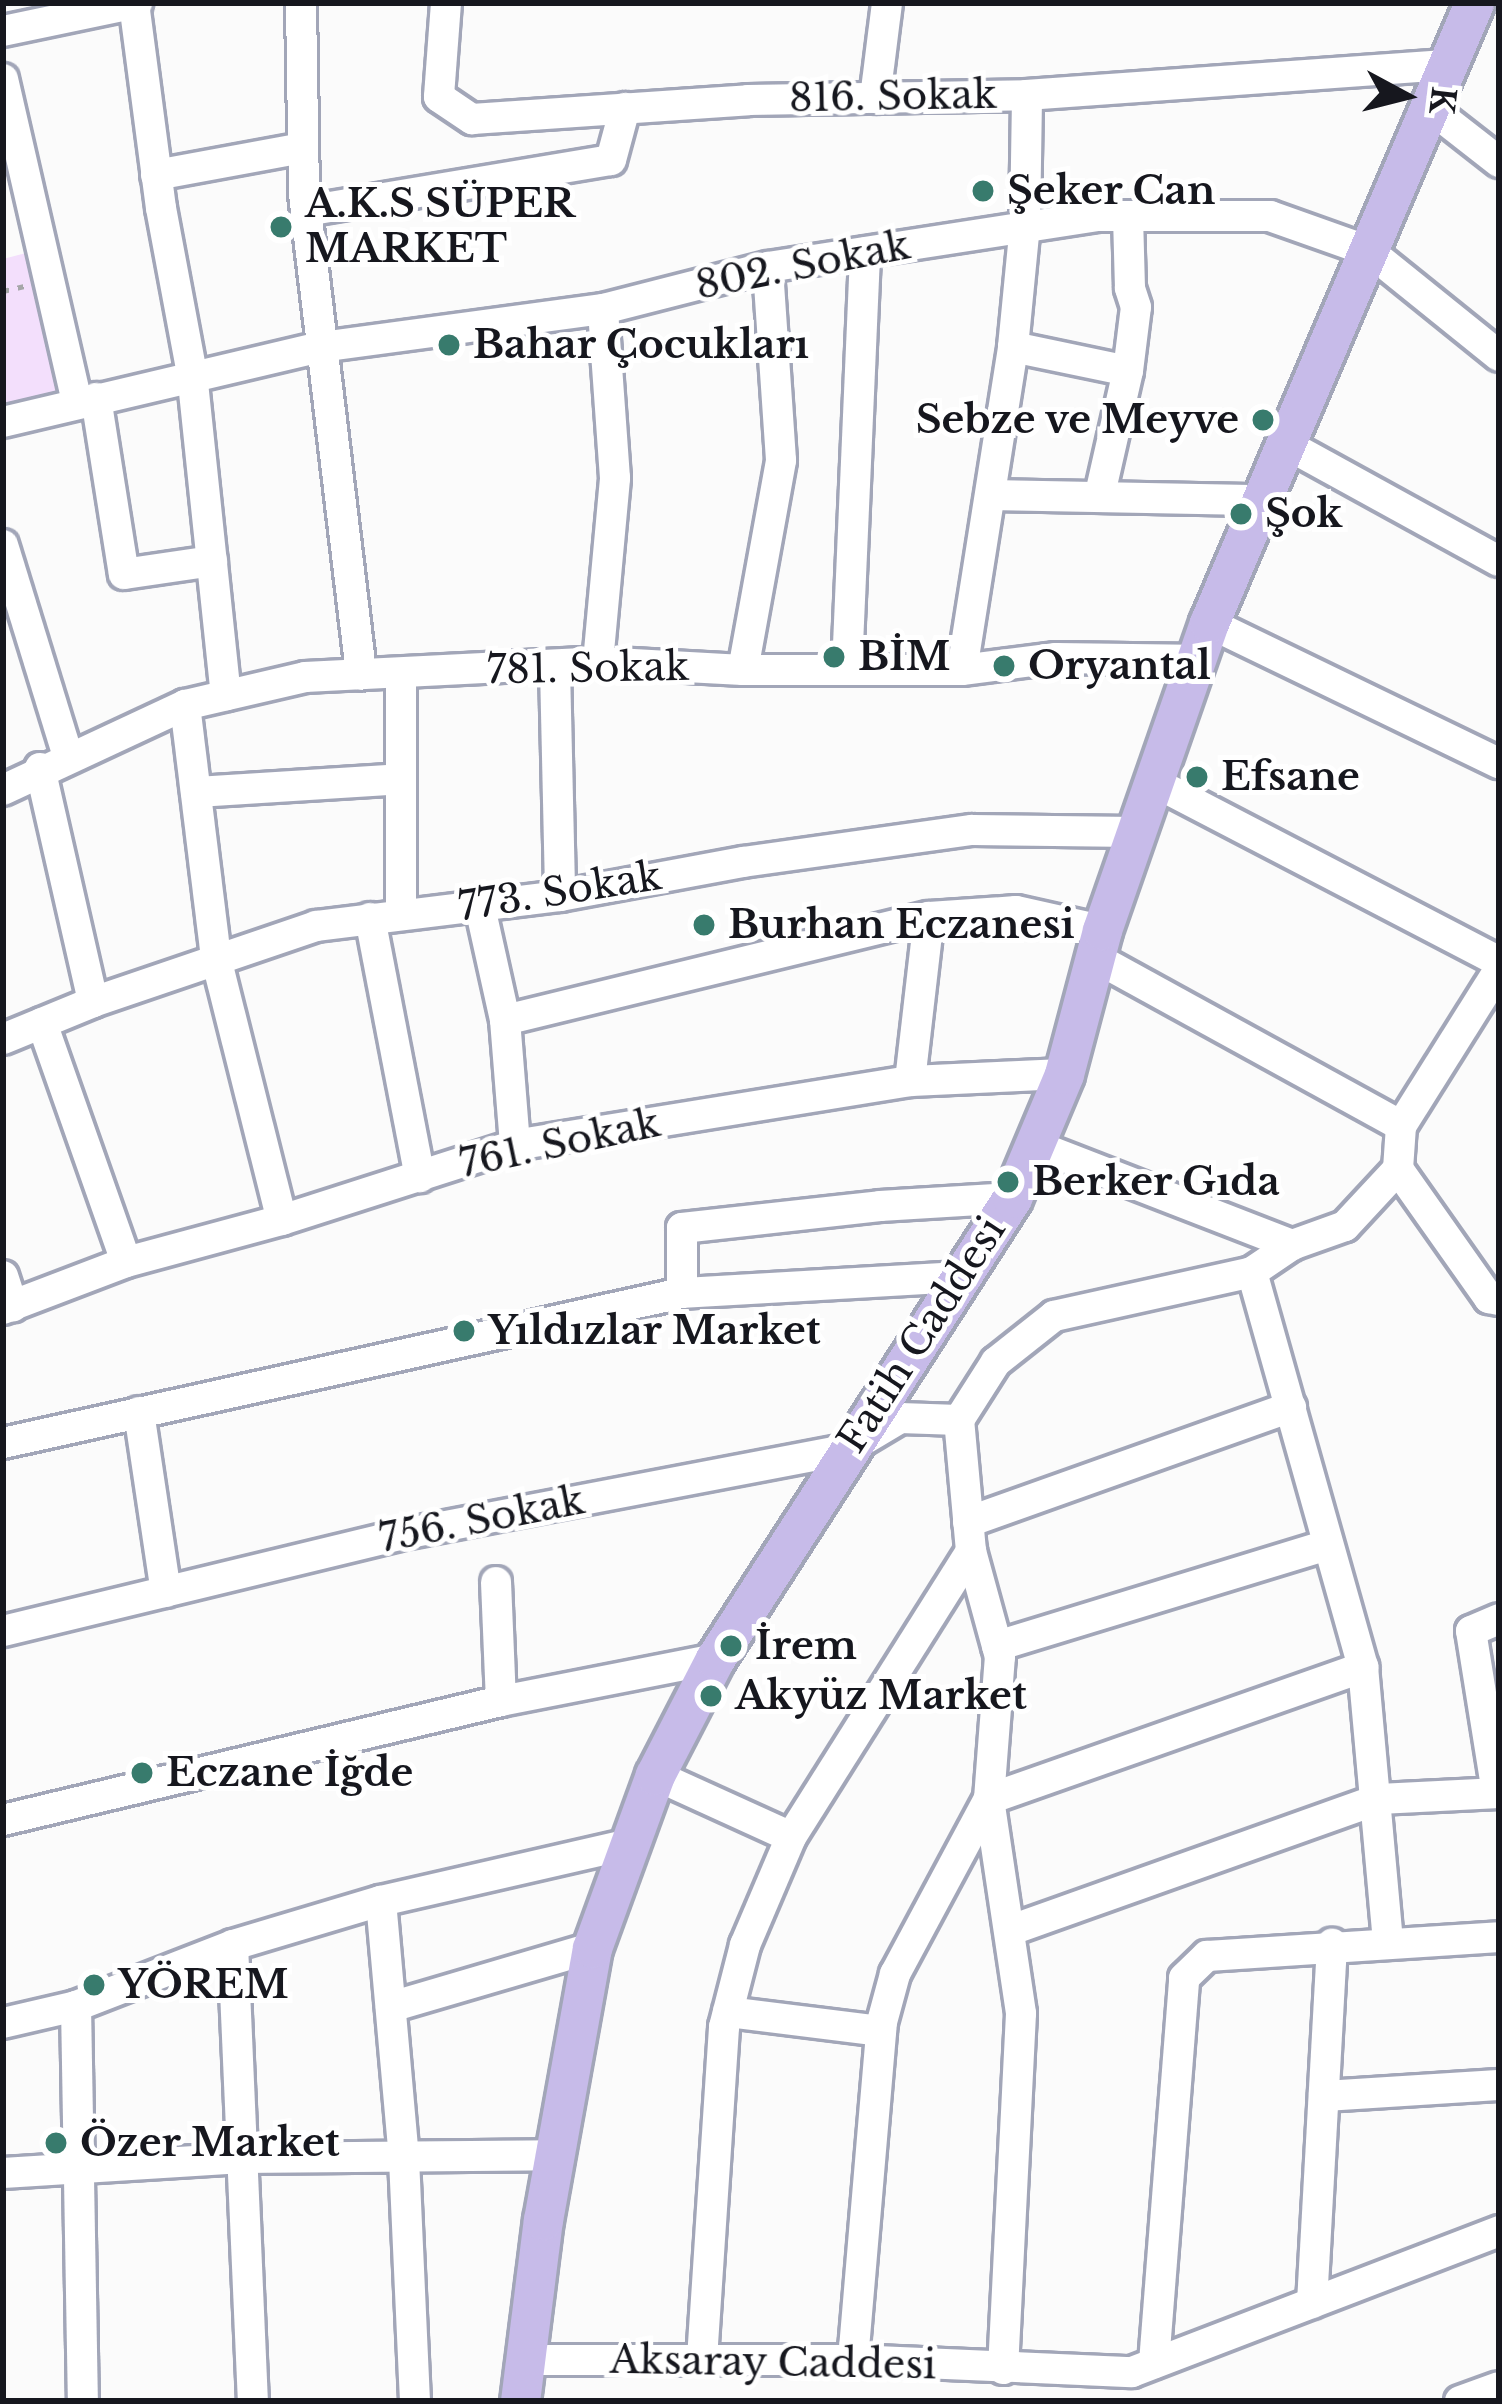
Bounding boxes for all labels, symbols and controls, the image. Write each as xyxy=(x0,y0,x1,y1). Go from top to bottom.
north arrow xyxy=(1346,36,1466,156)
street label: 816. Sokak xyxy=(789,72,997,122)
text: K xyxy=(1420,84,1464,116)
place label: Şeker Can xyxy=(1007,168,1216,214)
marker: Şeker Can xyxy=(970,178,996,204)
place label: A.K.S SÜPER MARKET xyxy=(305,182,575,273)
marker: A.K.S SÜPER MARKET xyxy=(268,214,294,240)
street label: 802. Sokak xyxy=(692,222,914,310)
place label: Bahar Çocukları xyxy=(473,322,810,368)
marker: Bahar Çocukları xyxy=(436,332,462,358)
place label: Sebze ve Meyve xyxy=(915,397,1239,443)
marker: Sebze ve Meyve xyxy=(1250,407,1276,433)
place label: Şok xyxy=(1265,491,1342,537)
marker: Şok xyxy=(1228,501,1254,527)
place label: BİM xyxy=(858,634,950,680)
place label: Oryantal xyxy=(1028,643,1211,689)
street label: 781. Sokak xyxy=(486,644,690,694)
marker: BİM xyxy=(821,644,847,670)
marker: Oryantal xyxy=(991,653,1017,679)
place label: Efsane xyxy=(1221,754,1360,800)
marker: Efsane xyxy=(1184,764,1210,790)
street label: 773. Sokak xyxy=(455,853,665,931)
place label: Burhan Eczanesi xyxy=(728,902,1075,948)
marker: Burhan Eczanesi xyxy=(691,912,717,938)
street label: 761. Sokak xyxy=(455,1100,665,1188)
place label: Berker Gıda xyxy=(1032,1159,1280,1205)
marker: Berker Gıda xyxy=(995,1169,1021,1195)
street label: Fatih Caddesi xyxy=(828,1208,1016,1462)
place label: Yıldızlar Market xyxy=(488,1308,821,1354)
marker: Yıldızlar Market xyxy=(451,1318,477,1344)
street label: 756. Sokak xyxy=(375,1477,589,1563)
place label: İrem xyxy=(755,1623,857,1669)
marker: İrem xyxy=(718,1633,744,1659)
place label: Akyüz Market xyxy=(735,1673,1027,1719)
marker: Akyüz Market xyxy=(698,1683,724,1709)
place label: Eczane İğde xyxy=(166,1750,413,1796)
marker: Eczane İğde xyxy=(129,1760,155,1786)
place label: YÖREM xyxy=(118,1962,289,2008)
marker: YÖREM xyxy=(81,1972,107,1998)
place label: Özer Market xyxy=(80,2120,340,2166)
marker: Özer Market xyxy=(43,2130,69,2156)
street label: Aksaray Caddesi xyxy=(609,2337,937,2389)

